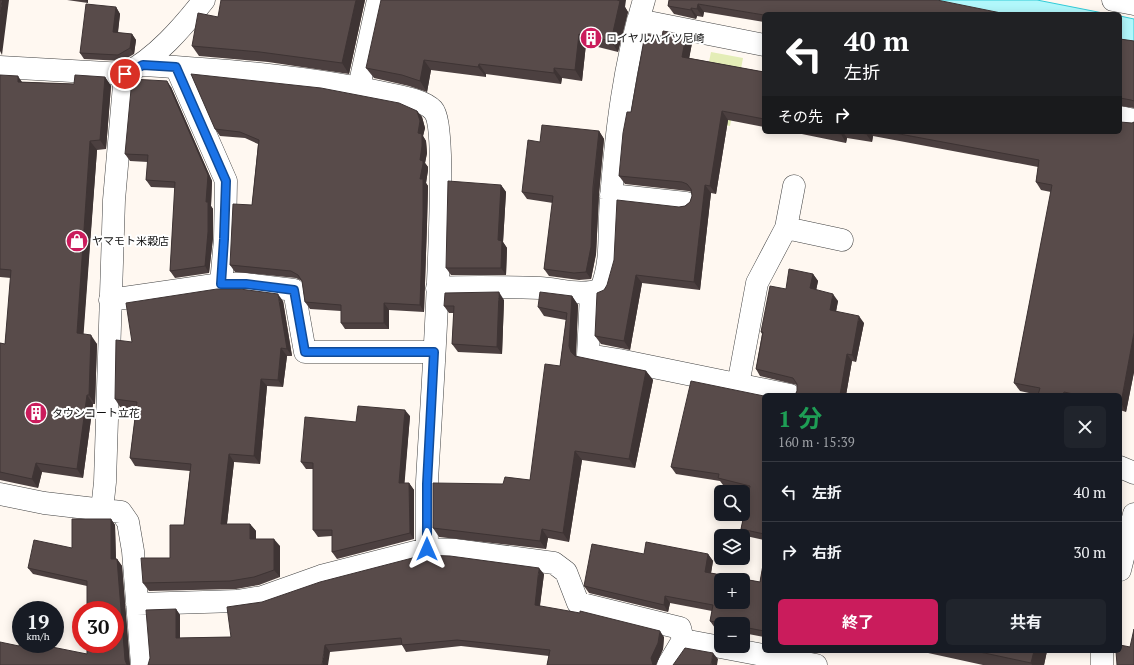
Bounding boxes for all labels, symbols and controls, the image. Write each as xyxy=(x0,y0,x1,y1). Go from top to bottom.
text: 40 m xyxy=(844,22,909,59)
building icon: ロイヤルハイツ尼崎 xyxy=(578,25,604,51)
icon: left xyxy=(778,28,830,80)
place label: ロイヤルハイツ尼崎 xyxy=(606,31,704,45)
pin xyxy=(108,57,142,91)
text: 左折 xyxy=(844,60,880,84)
icon: arrive xyxy=(114,63,136,85)
icon: right xyxy=(831,104,853,126)
text: その先 xyxy=(778,106,823,126)
shop icon: ヤマモト米穀店 xyxy=(64,228,90,254)
place label: ヤマモト米穀店 xyxy=(92,234,169,248)
building icon: タウンコート立花 xyxy=(23,400,49,426)
text: 1 分 xyxy=(778,402,822,434)
place label: タウンコート立花 xyxy=(52,406,140,420)
button: close xyxy=(1064,406,1106,448)
text: 160 m · 15:39 xyxy=(778,433,855,451)
icon: left xyxy=(778,481,800,503)
text: 左折 xyxy=(812,482,842,502)
text: 40 m xyxy=(1073,482,1106,502)
map controls xyxy=(714,485,750,653)
button: search xyxy=(714,485,750,521)
position arrow xyxy=(406,528,448,570)
button: layers xyxy=(714,529,750,565)
icon: right xyxy=(778,541,800,563)
text: 右折 xyxy=(812,542,842,562)
text: 30 m xyxy=(1073,542,1106,562)
button: + xyxy=(714,573,750,609)
button: 終了 xyxy=(778,599,938,645)
button: 共有 xyxy=(946,599,1106,645)
speed limit sign: 30 xyxy=(72,601,124,653)
text: 19 xyxy=(27,608,49,635)
button: − xyxy=(714,617,750,653)
text: km/h xyxy=(26,630,50,643)

